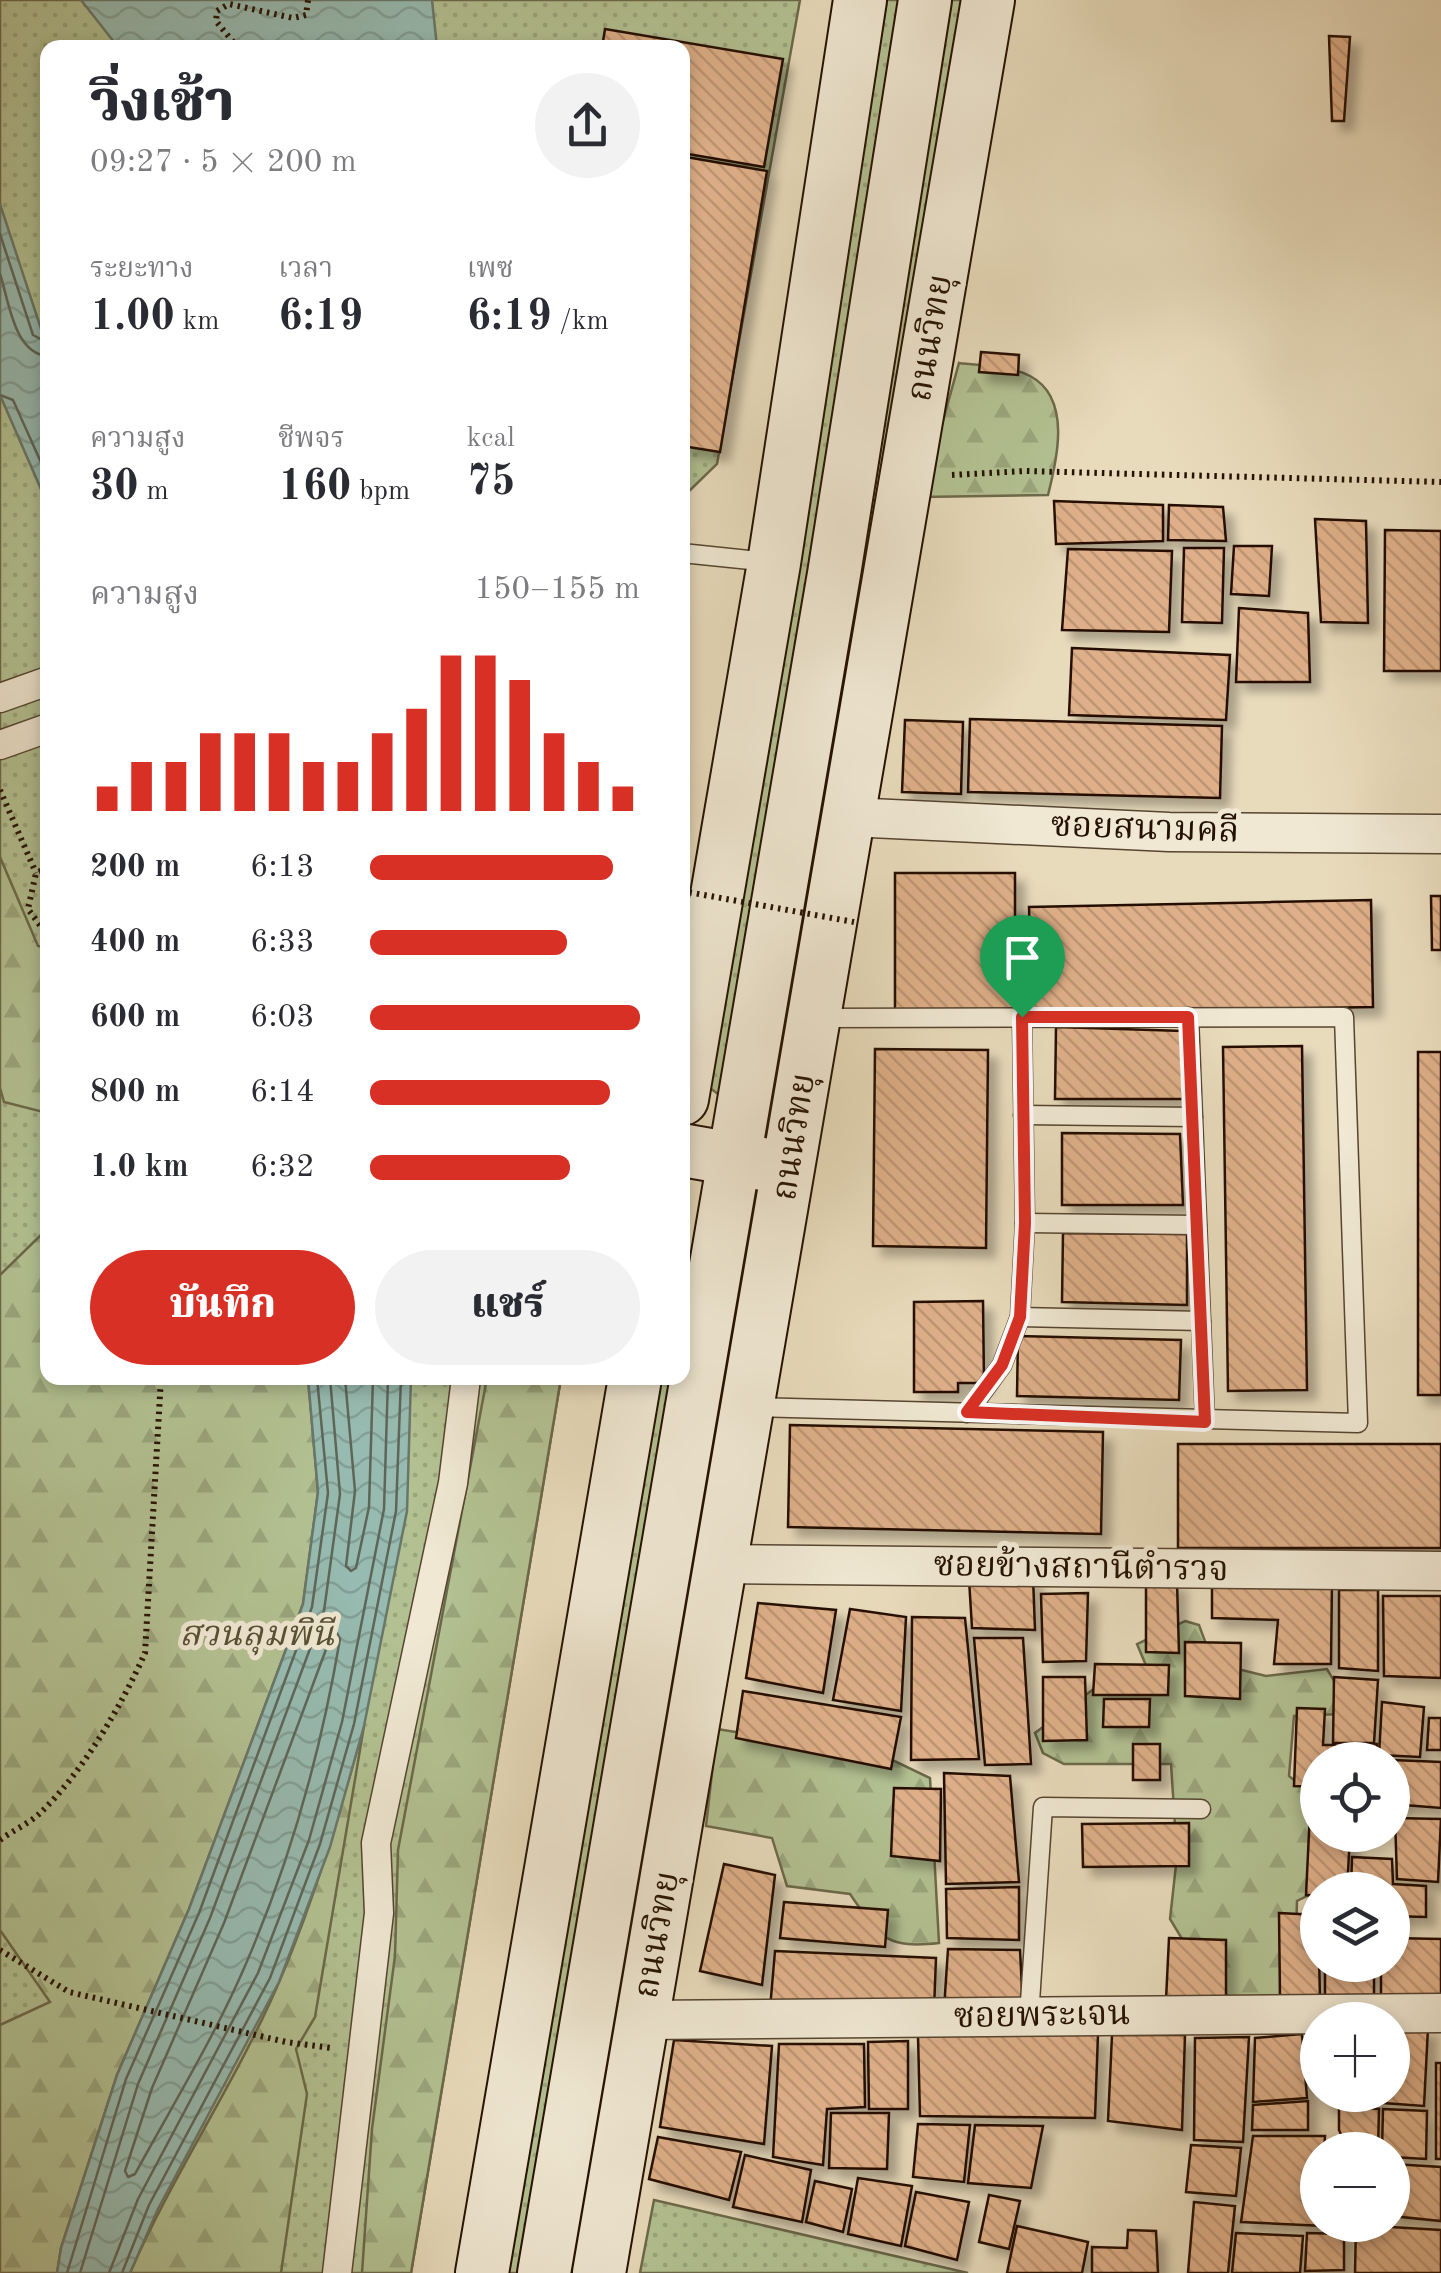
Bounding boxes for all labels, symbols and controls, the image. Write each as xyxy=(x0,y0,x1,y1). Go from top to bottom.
button: share xyxy=(535,73,640,178)
text: วิ่งเช้า xyxy=(90,78,234,133)
text: 09:27 · 5 × 200 m xyxy=(90,147,357,179)
text: ระยะทาง xyxy=(90,256,194,284)
text: เวลา xyxy=(278,256,333,284)
text: เพซ xyxy=(467,256,513,284)
street label: ถนนวิทยุ xyxy=(901,272,962,405)
text: 1.00 xyxy=(90,297,175,339)
text: 6:19 xyxy=(278,297,363,339)
text: 6:19 xyxy=(467,297,552,339)
text: km xyxy=(175,308,219,336)
text: /km xyxy=(552,308,609,336)
text: kcal xyxy=(467,425,515,453)
text: ความสูง xyxy=(90,426,185,454)
text: ชีพจร xyxy=(278,426,345,454)
text: 75 xyxy=(467,462,515,504)
text: 30 xyxy=(90,467,139,509)
text: 160 xyxy=(278,467,351,509)
text: m xyxy=(139,478,169,506)
text: bpm xyxy=(351,478,410,506)
text: 150–155 m xyxy=(474,574,640,606)
text: ความสูง xyxy=(90,580,199,612)
street label: ซอยสนามคลี xyxy=(1050,805,1240,850)
text: 200 m xyxy=(90,852,180,884)
text: 6:13 xyxy=(250,852,315,884)
pin xyxy=(980,915,1065,1018)
text: 400 m xyxy=(90,927,180,959)
text: 6:33 xyxy=(250,927,315,959)
icon: arrive xyxy=(995,930,1050,985)
text: 600 m xyxy=(90,1002,180,1034)
text: 6:03 xyxy=(250,1002,315,1034)
street label: ถนนวิทยุ xyxy=(766,1071,825,1203)
text: 800 m xyxy=(90,1077,180,1109)
text: 6:14 xyxy=(250,1077,315,1109)
text: 1.0 km xyxy=(90,1152,189,1184)
text: 6:32 xyxy=(250,1152,315,1184)
button: บันทึก xyxy=(90,1250,355,1365)
button: แชร์ xyxy=(375,1250,640,1365)
street label: ซอยข้างสถานีตำรวจ xyxy=(933,1543,1229,1588)
park label: สวนลุมพินี xyxy=(180,1616,336,1656)
map controls xyxy=(1300,1742,1410,2242)
button: locate xyxy=(1300,1742,1410,1852)
street label: ถนนวิทยุ xyxy=(628,1869,689,2002)
button: layers xyxy=(1300,1872,1410,1982)
street label: ซอยพระเจน xyxy=(953,1997,1131,2035)
button: + xyxy=(1300,2002,1410,2112)
button: − xyxy=(1300,2132,1410,2242)

